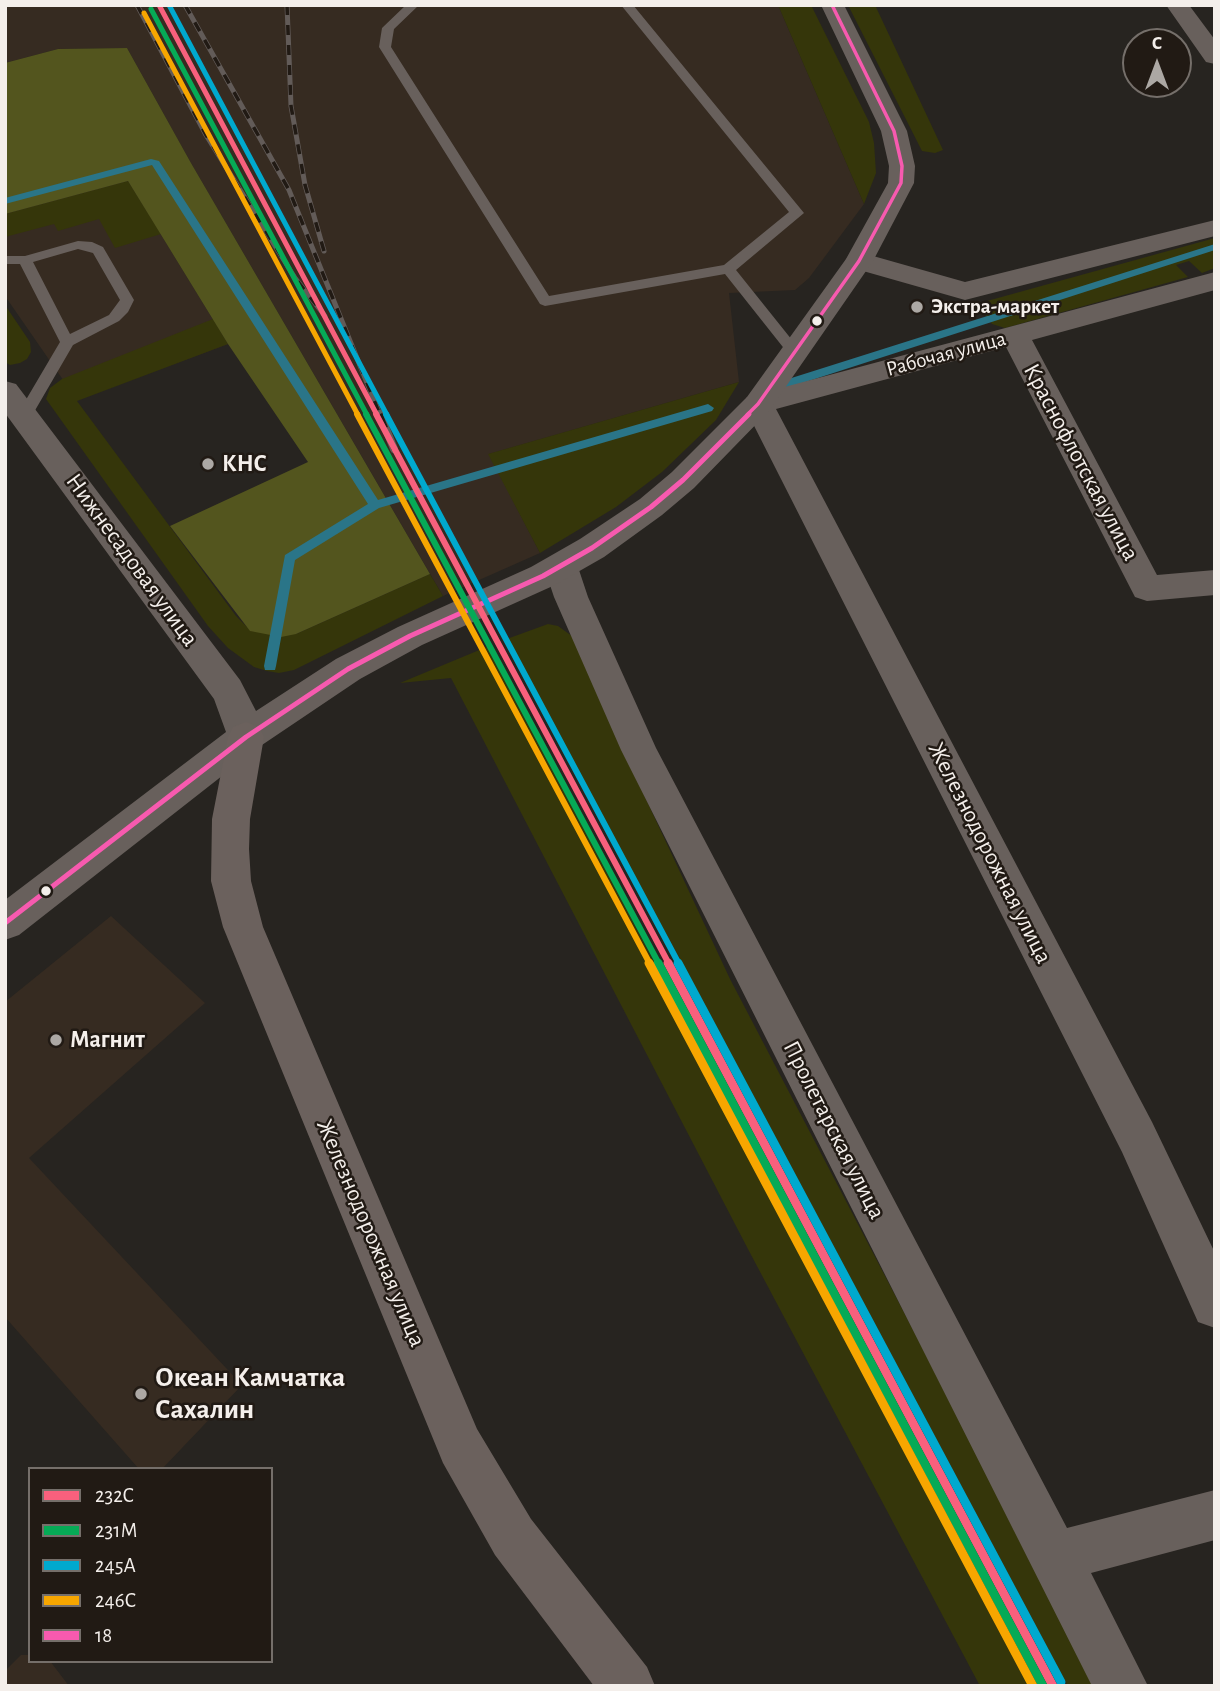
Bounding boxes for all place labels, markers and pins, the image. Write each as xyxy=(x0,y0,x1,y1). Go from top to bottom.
place label: Экстра-маркет xyxy=(931,294,1059,320)
marker: Экстра-маркет xyxy=(909,299,925,315)
unlabelled marker xyxy=(810,314,824,328)
place label: КНС xyxy=(222,450,267,478)
marker: КНС xyxy=(200,456,216,472)
unlabelled marker xyxy=(39,884,53,898)
place label: Магнит xyxy=(70,1026,145,1054)
marker: Магнит xyxy=(48,1032,64,1048)
place label: Океан Камчатка Сахалин xyxy=(155,1361,345,1427)
marker: Океан Камчатка Сахалин xyxy=(133,1386,149,1402)

